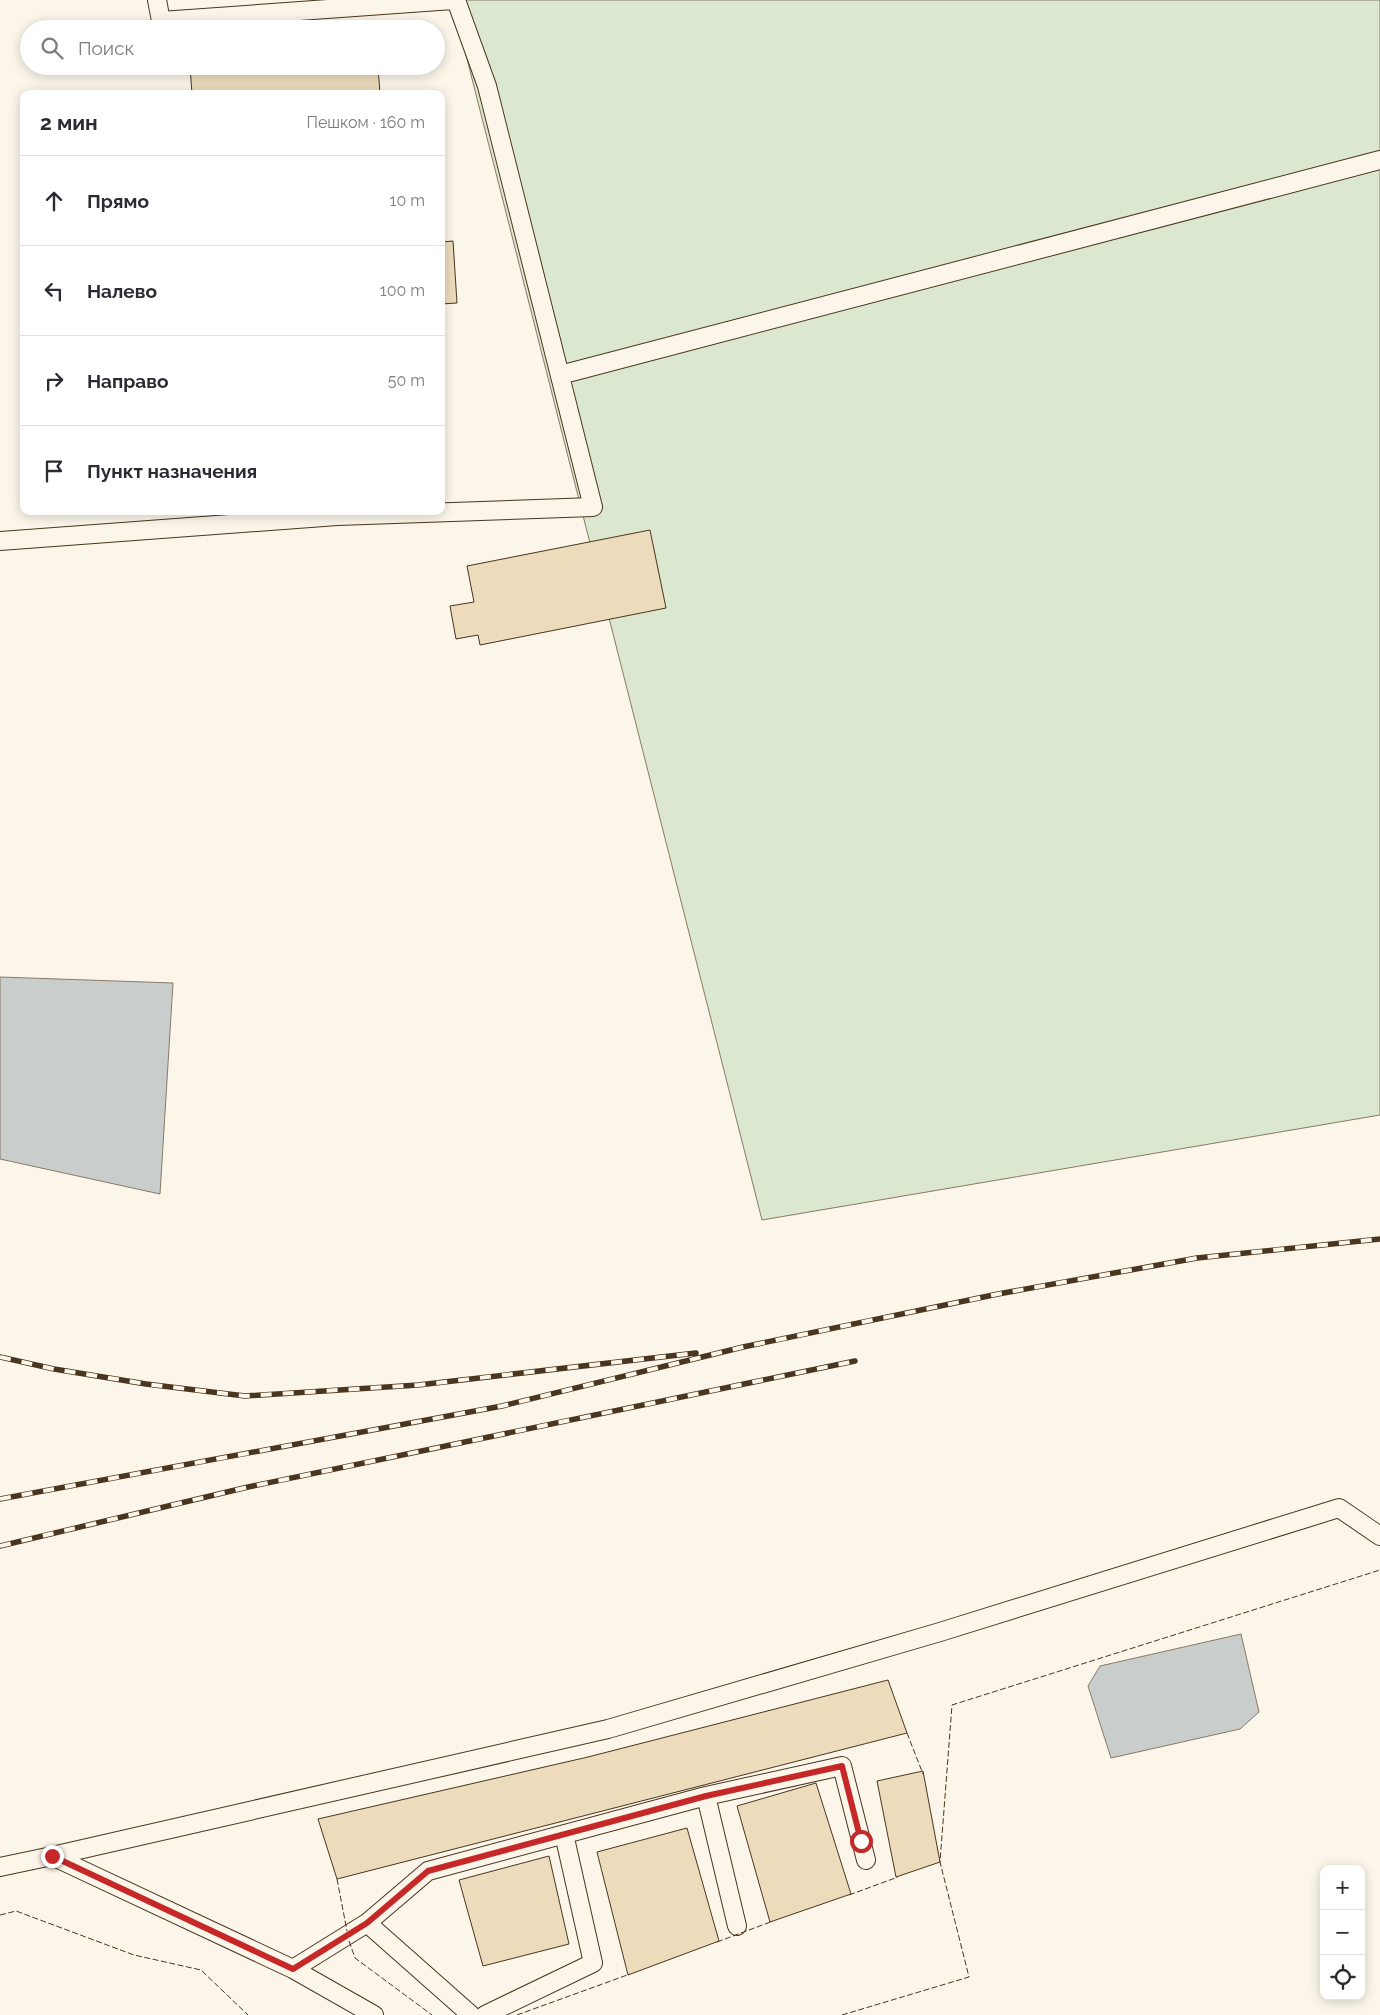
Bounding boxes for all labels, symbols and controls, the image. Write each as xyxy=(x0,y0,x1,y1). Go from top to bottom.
search box xyxy=(20,20,445,75)
icon: search xyxy=(38,34,66,62)
text: Поиск xyxy=(78,37,134,59)
text: 2 мин xyxy=(40,110,98,135)
text: Пешком · 160 m xyxy=(307,113,425,132)
icon: ahead xyxy=(40,187,68,215)
text: Прямо xyxy=(87,190,149,212)
text: 10 m xyxy=(390,191,425,210)
icon: left xyxy=(40,277,68,305)
text: Налево xyxy=(87,280,157,302)
text: 100 m xyxy=(380,281,425,300)
icon: right xyxy=(40,367,68,395)
text: Направо xyxy=(87,370,168,392)
text: 50 m xyxy=(388,371,425,390)
icon: arrive xyxy=(40,457,68,485)
text: Пункт назначения xyxy=(87,460,257,482)
route start xyxy=(850,1830,873,1853)
route end xyxy=(41,1845,64,1868)
map controls xyxy=(1320,1865,1365,2000)
button: + xyxy=(1320,1865,1365,1910)
button: − xyxy=(1320,1910,1365,1955)
button: locate xyxy=(1320,1955,1365,2000)

